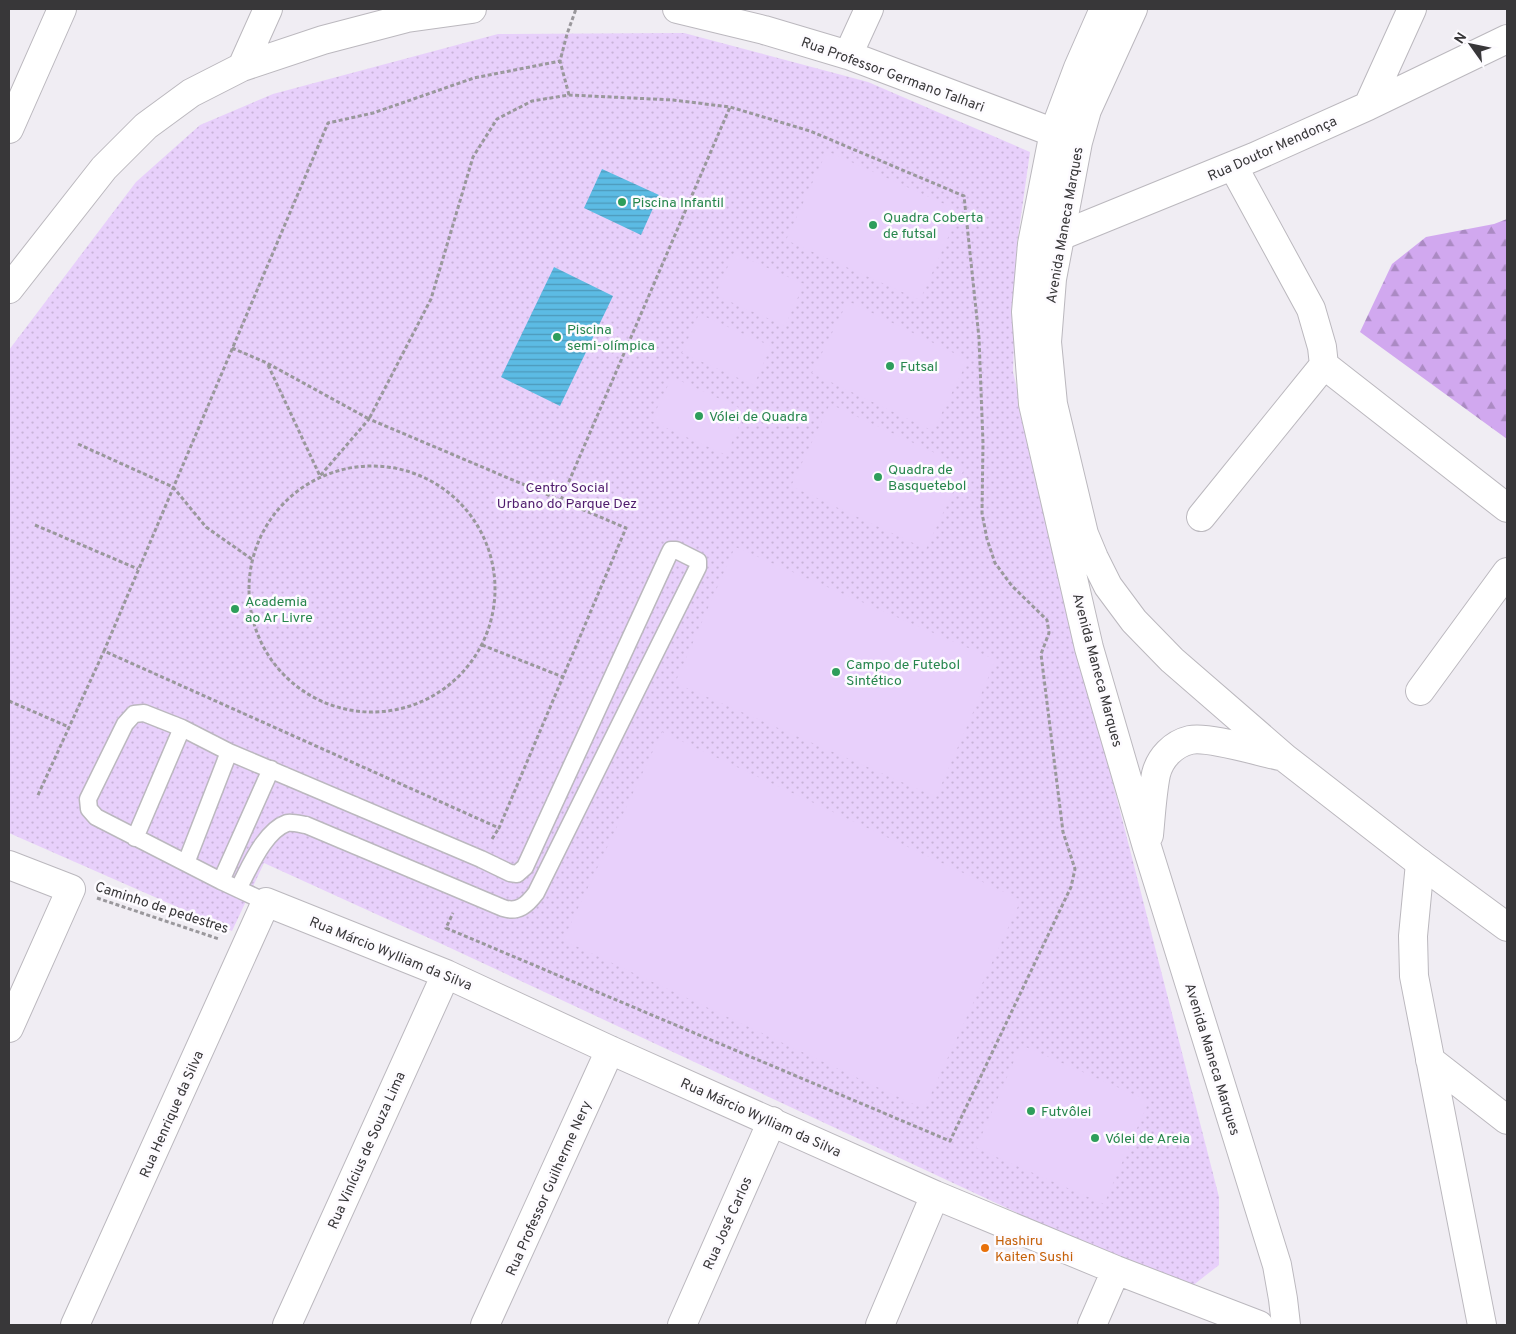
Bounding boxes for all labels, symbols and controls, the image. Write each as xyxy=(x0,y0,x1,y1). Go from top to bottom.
north arrow xyxy=(1446,20,1496,70)
text: N xyxy=(1451,30,1471,48)
street label: Rua Professor Germano Talhari xyxy=(798,34,987,117)
street label: Rua Doutor Mendonça xyxy=(1205,113,1340,185)
street label: Avenida Maneca Marques xyxy=(1043,146,1088,305)
place label: Piscina Infantil xyxy=(632,195,724,212)
marker: Piscina Infantil xyxy=(616,196,628,208)
place label: Quadra Coberta de futsal xyxy=(883,210,983,243)
marker: Quadra Coberta de futsal xyxy=(867,219,879,231)
place label: Piscina semi-olímpica xyxy=(567,322,655,355)
marker: Piscina semi-olímpica xyxy=(551,331,563,343)
place label: Futsal xyxy=(900,359,938,376)
marker: Futsal xyxy=(884,360,896,372)
place label: Vólei de Quadra xyxy=(709,409,808,426)
marker: Vólei de Quadra xyxy=(693,410,705,422)
place label: Quadra de Basquetebol xyxy=(888,462,966,495)
marker: Quadra de Basquetebol xyxy=(872,471,884,483)
park label: Centro Social Urbano do Parque Dez xyxy=(497,480,637,513)
street label: Avenida Maneca Marques xyxy=(1068,592,1125,749)
place label: Academia ao Ar Livre xyxy=(245,594,313,627)
marker: Academia ao Ar Livre xyxy=(229,603,241,615)
place label: Campo de Futebol Sintético xyxy=(846,657,960,690)
marker: Campo de Futebol Sintético xyxy=(830,666,842,678)
street label: Caminho de pedestres xyxy=(93,879,230,938)
street label: Rua Márcio Wylliam da Silva xyxy=(307,914,474,995)
street label: Avenida Maneca Marques xyxy=(1180,981,1243,1138)
street label: Rua Henrique da Silva xyxy=(137,1049,208,1181)
street label: Rua Vinícius de Souza Lima xyxy=(325,1069,410,1232)
street label: Rua Márcio Wylliam da Silva xyxy=(678,1075,843,1161)
street label: Rua Professor Guilherme Nery xyxy=(503,1098,596,1279)
place label: Futvôlei xyxy=(1041,1104,1091,1121)
marker: Futvôlei xyxy=(1025,1105,1037,1117)
place label: Vólei de Areia xyxy=(1105,1131,1190,1148)
marker: Vólei de Areia xyxy=(1089,1132,1101,1144)
street label: Rua José Carlos xyxy=(700,1174,757,1273)
place label: Hashiru Kaiten Sushi xyxy=(995,1233,1073,1266)
marker: Hashiru Kaiten Sushi xyxy=(979,1242,991,1254)

